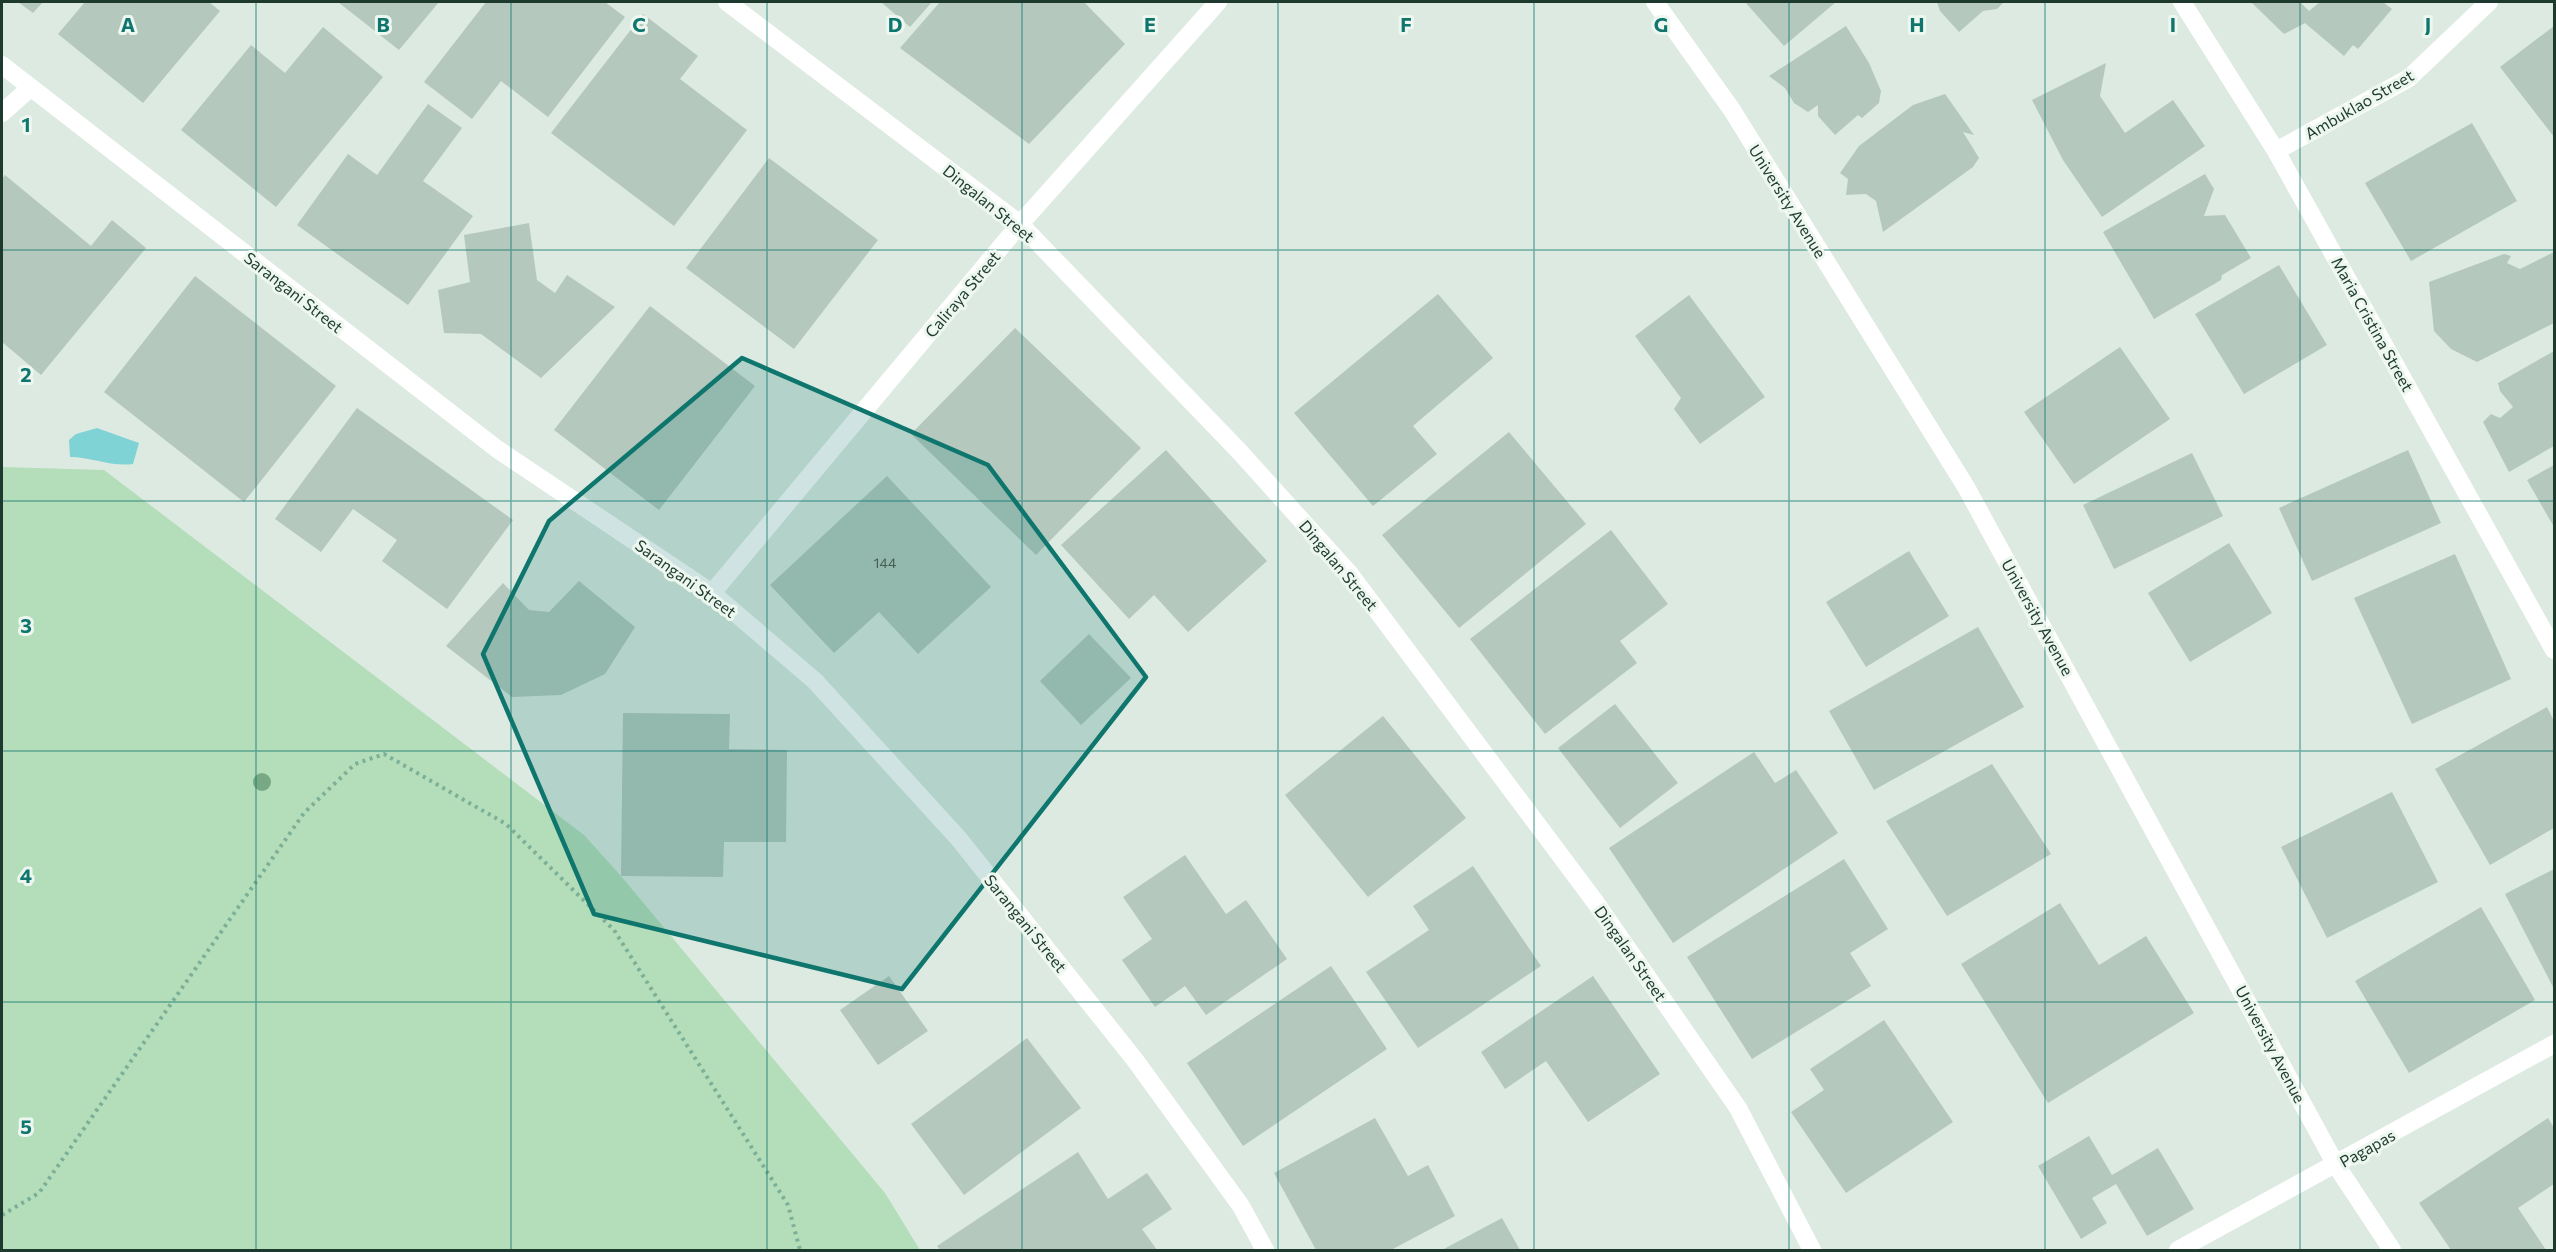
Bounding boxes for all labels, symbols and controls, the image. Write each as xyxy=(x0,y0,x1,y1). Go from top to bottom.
text: A xyxy=(121,12,135,36)
text: B xyxy=(376,12,390,36)
text: C xyxy=(632,12,646,36)
text: D xyxy=(888,12,902,36)
text: E xyxy=(1144,12,1156,36)
text: F xyxy=(1400,12,1412,36)
text: G xyxy=(1654,12,1668,36)
text: H xyxy=(1910,12,1925,36)
text: I xyxy=(2170,12,2176,36)
text: J xyxy=(2425,12,2431,36)
street label: Ambuklao Street xyxy=(2301,65,2417,143)
text: 1 xyxy=(21,112,31,136)
street label: University Avenue xyxy=(1745,141,1831,261)
street label: Dingalan Street xyxy=(940,160,1039,246)
street label: Caliraya Street xyxy=(920,247,1004,341)
street label: Sarangani Street xyxy=(241,248,347,337)
street label: Maria Cristina Street xyxy=(2328,254,2418,395)
text: 2 xyxy=(20,362,32,386)
street label: Dingalan Street xyxy=(1296,516,1383,614)
street label: Sarangani Street xyxy=(632,535,740,621)
house number: 144 xyxy=(874,554,897,571)
street label: University Avenue xyxy=(1998,556,2078,678)
text: 3 xyxy=(20,613,32,637)
text: 4 xyxy=(20,863,32,887)
street label: Sarangani Street xyxy=(981,870,1071,976)
street label: Dingalan Street xyxy=(1591,902,1671,1005)
street label: University Avenue xyxy=(2232,982,2310,1106)
text: 5 xyxy=(20,1114,32,1138)
street label: Pagapas xyxy=(2336,1125,2398,1171)

